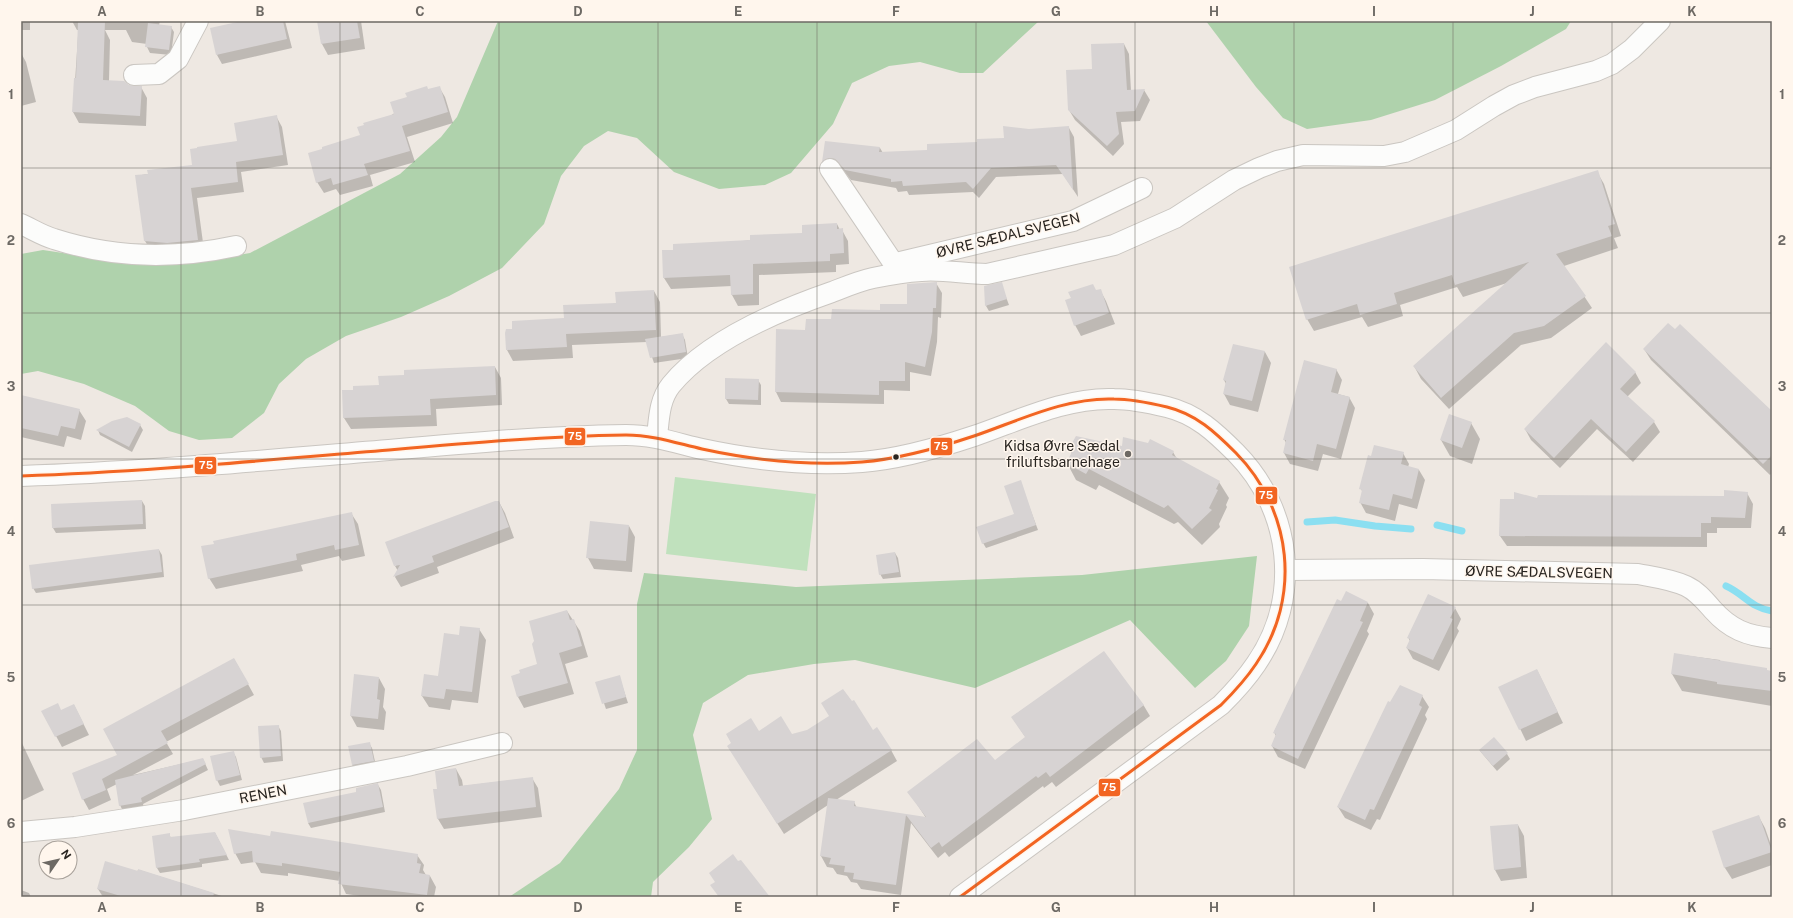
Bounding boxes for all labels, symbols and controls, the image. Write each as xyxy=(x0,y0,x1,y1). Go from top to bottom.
text: A xyxy=(97,4,107,19)
text: B xyxy=(256,4,265,19)
text: C xyxy=(415,4,425,19)
text: D xyxy=(573,4,583,19)
text: E xyxy=(734,4,742,19)
text: F xyxy=(892,4,900,19)
text: G xyxy=(1051,4,1061,19)
text: H xyxy=(1209,4,1219,19)
text: I xyxy=(1372,4,1376,19)
text: J xyxy=(1529,4,1535,19)
text: K xyxy=(1687,4,1697,19)
text: 1 xyxy=(8,87,14,102)
text: 1 xyxy=(1779,87,1785,102)
street label: ØVRE SÆDALSVEGEN xyxy=(934,209,1082,261)
text: 2 xyxy=(7,233,15,248)
text: 2 xyxy=(1778,233,1786,248)
text: 3 xyxy=(7,379,16,394)
text: 3 xyxy=(1778,379,1787,394)
line badge: 75 xyxy=(564,427,586,446)
text: 75 xyxy=(568,430,582,442)
line badge: 75 xyxy=(930,437,953,456)
place label: Kidsa Øvre Sædal friluftsbarnehage xyxy=(1004,438,1120,470)
text: 75 xyxy=(934,440,948,452)
marker: Kidsa Øvre Sædal friluftsbarnehage xyxy=(1123,449,1133,459)
unlabelled marker xyxy=(891,452,901,462)
line badge: 75 xyxy=(194,456,217,475)
text: 75 xyxy=(199,459,213,471)
line badge: 75 xyxy=(1255,486,1278,505)
text: 75 xyxy=(1259,489,1273,501)
text: 4 xyxy=(7,524,16,539)
text: 4 xyxy=(1778,524,1787,539)
street label: ØVRE SÆDALSVEGEN xyxy=(1465,563,1613,581)
text: 5 xyxy=(7,670,16,685)
text: 5 xyxy=(1778,670,1787,685)
line badge: 75 xyxy=(1098,778,1121,797)
text: 75 xyxy=(1102,781,1116,793)
street label: RENEN xyxy=(238,782,288,806)
text: 6 xyxy=(7,816,16,831)
text: 6 xyxy=(1778,816,1787,831)
north arrow xyxy=(38,840,78,880)
text: N xyxy=(59,847,74,861)
text: A xyxy=(97,900,107,915)
text: B xyxy=(256,900,265,915)
text: C xyxy=(415,900,425,915)
text: D xyxy=(573,900,583,915)
text: E xyxy=(734,900,742,915)
text: F xyxy=(892,900,900,915)
text: G xyxy=(1051,900,1061,915)
text: H xyxy=(1209,900,1219,915)
text: I xyxy=(1372,900,1376,915)
text: J xyxy=(1529,900,1535,915)
text: K xyxy=(1687,900,1697,915)

